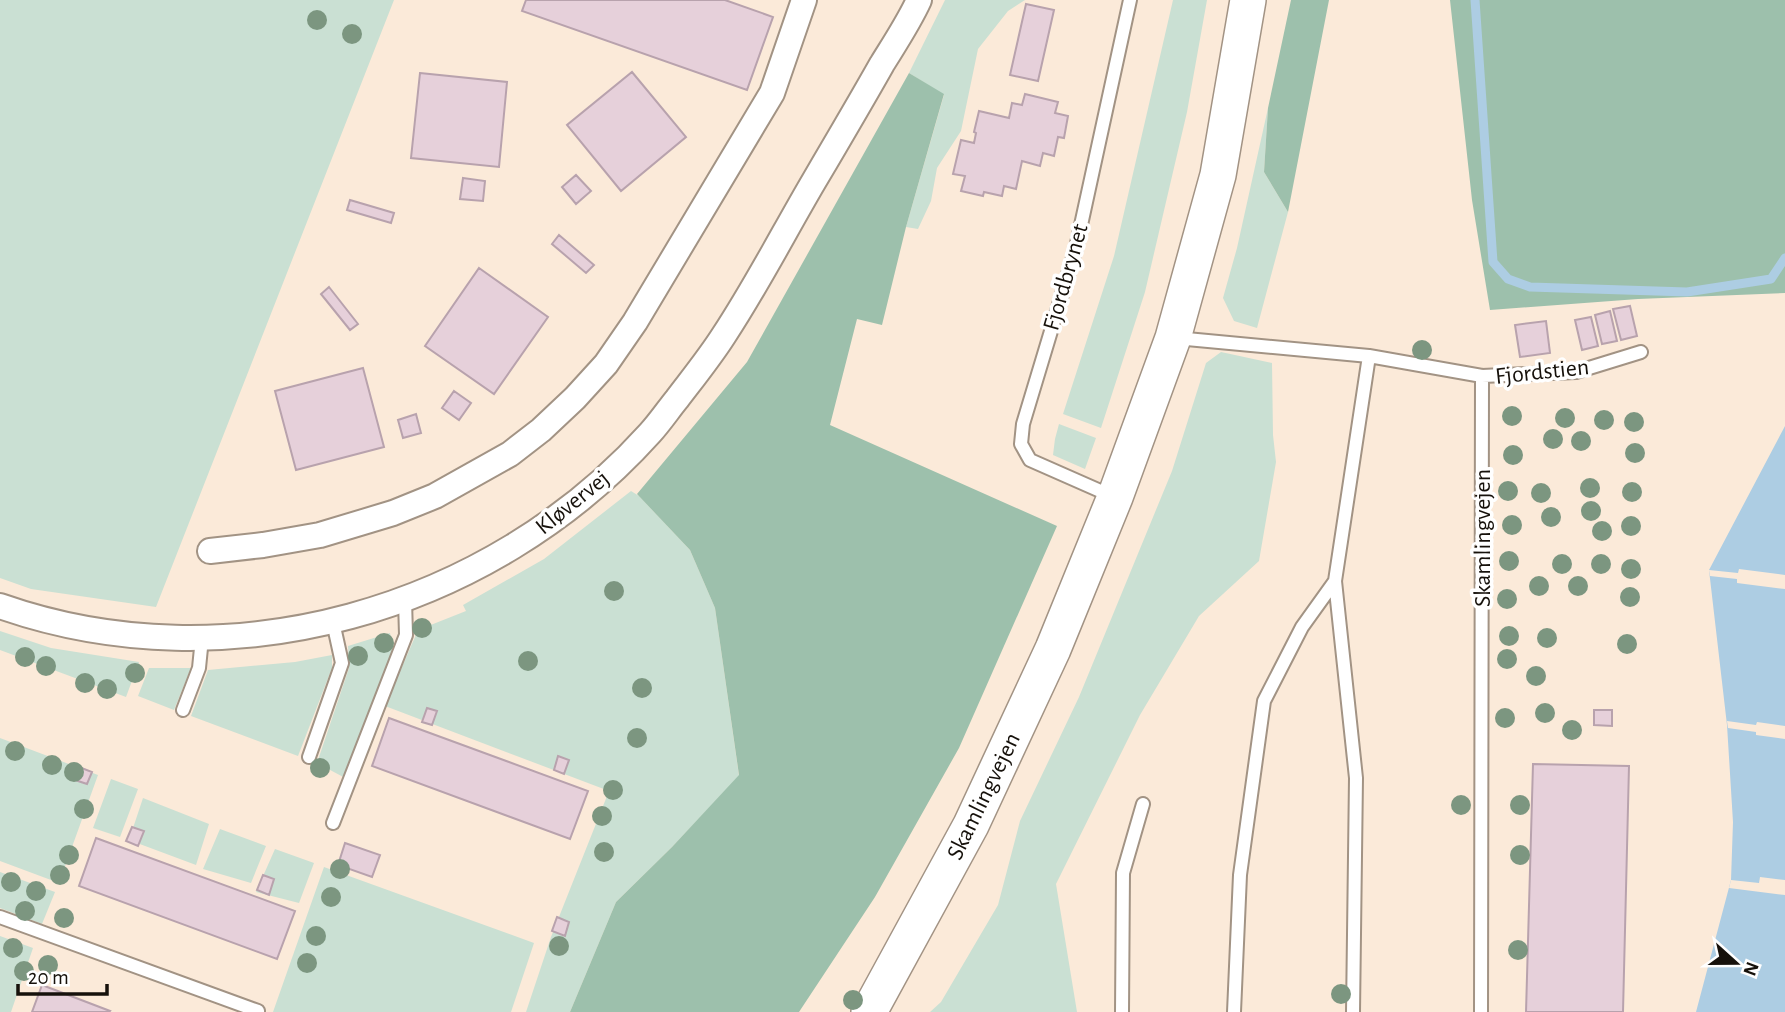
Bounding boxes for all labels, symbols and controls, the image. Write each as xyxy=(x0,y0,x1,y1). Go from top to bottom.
street label: Fjordbrynet xyxy=(1039,221,1093,333)
street label: Fjordstien xyxy=(1494,355,1590,389)
street label: Kløvervej xyxy=(531,466,614,539)
street label: Skamlingvejen xyxy=(1471,469,1495,607)
street label: Skamlingvejen xyxy=(943,729,1025,864)
north arrow xyxy=(1701,928,1771,998)
scale bar xyxy=(18,953,107,997)
text: N xyxy=(1739,959,1762,978)
text: 20 m xyxy=(28,967,69,988)

